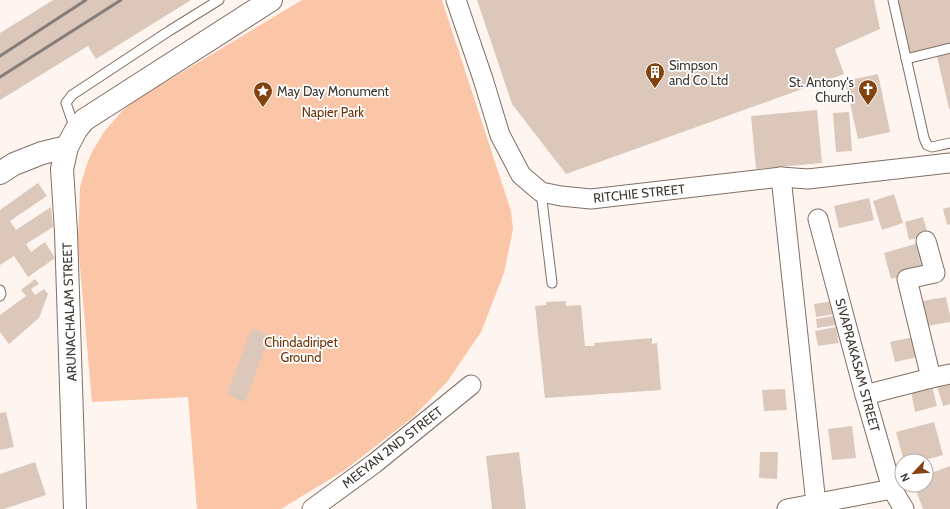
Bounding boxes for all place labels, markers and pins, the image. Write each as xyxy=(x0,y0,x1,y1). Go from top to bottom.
place label: Simpson and Co Ltd xyxy=(669,57,728,88)
building icon: Simpson and Co Ltd xyxy=(644,61,666,89)
place label: St. Antony's Church xyxy=(789,74,855,105)
church icon: St. Antony's Church xyxy=(857,78,879,106)
place icon: May Day Monument xyxy=(252,80,274,108)
place label: May Day Monument xyxy=(277,83,390,99)

